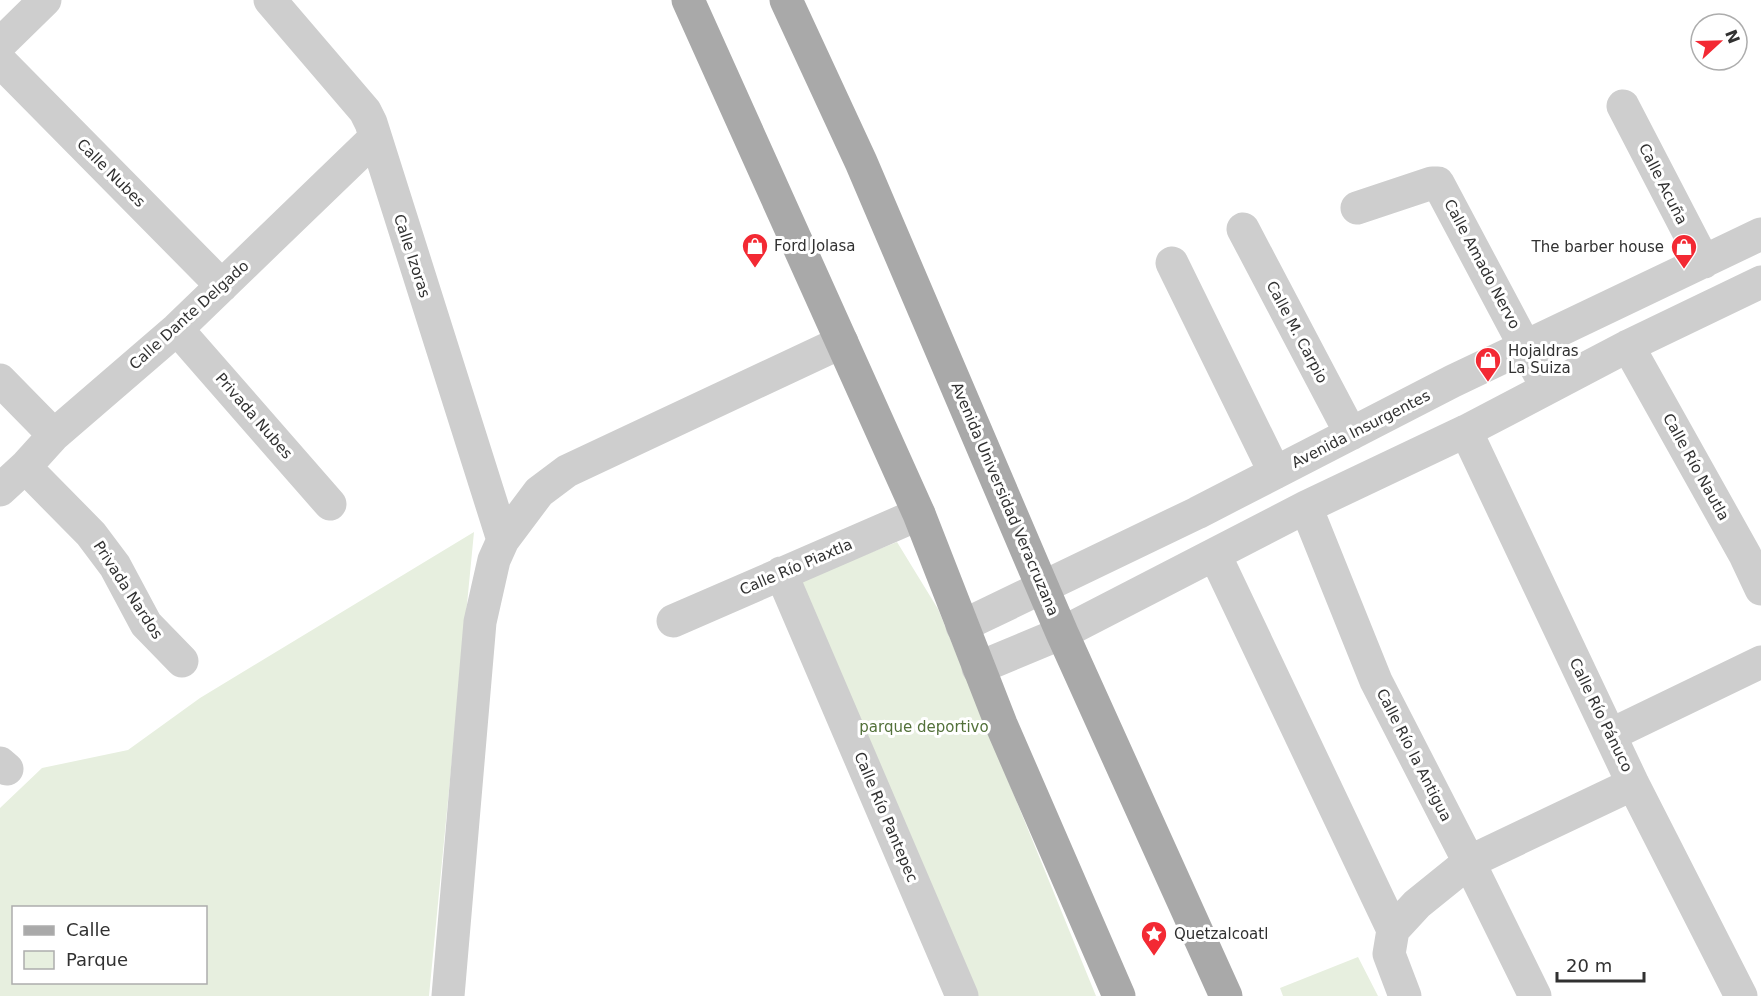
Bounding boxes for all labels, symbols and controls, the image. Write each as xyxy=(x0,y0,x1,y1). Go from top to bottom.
north arrow xyxy=(1689,12,1749,72)
text: N xyxy=(1721,27,1744,46)
street label: Calle Nubes xyxy=(73,135,149,211)
street label: Calle Acuña xyxy=(1635,141,1691,227)
street label: Calle Amado Nervo xyxy=(1440,196,1524,332)
street label: Calle Izoras xyxy=(390,212,434,300)
shop icon: Ford Jolasa xyxy=(740,231,770,269)
shop icon: The barber house xyxy=(1669,232,1699,270)
place label: Ford Jolasa xyxy=(774,237,855,255)
place label: The barber house xyxy=(1531,238,1664,256)
street label: Calle Dante Delgado xyxy=(126,257,252,373)
street label: Calle M. Carpio xyxy=(1262,278,1332,386)
place label: Hojaldras La Suiza xyxy=(1508,342,1579,377)
shop icon: Hojaldras La Suiza xyxy=(1473,345,1503,383)
street label: Privada Nubes xyxy=(212,369,296,463)
street label: Avenida Universidad Veracruzana xyxy=(947,380,1063,618)
street label: Avenida Insurgentes xyxy=(1289,386,1433,472)
street label: Calle Río Nautla xyxy=(1659,410,1733,524)
street label: Calle Río Piaxtla xyxy=(737,535,855,599)
street label: Privada Nardos xyxy=(90,538,167,643)
street label: Calle Río Pánuco xyxy=(1566,655,1636,775)
street label: Calle Río la Antigua xyxy=(1373,686,1455,824)
park label: parque deportivo xyxy=(859,718,989,736)
street label: Calle Río Pantepec xyxy=(850,749,922,885)
legend xyxy=(12,906,207,984)
text: Calle xyxy=(66,919,111,940)
place icon: Quetzalcoatl xyxy=(1139,919,1169,957)
place label: Quetzalcoatl xyxy=(1174,925,1268,943)
scale bar xyxy=(1557,945,1644,983)
text: Parque xyxy=(66,949,128,970)
text: 20 m xyxy=(1566,955,1612,976)

